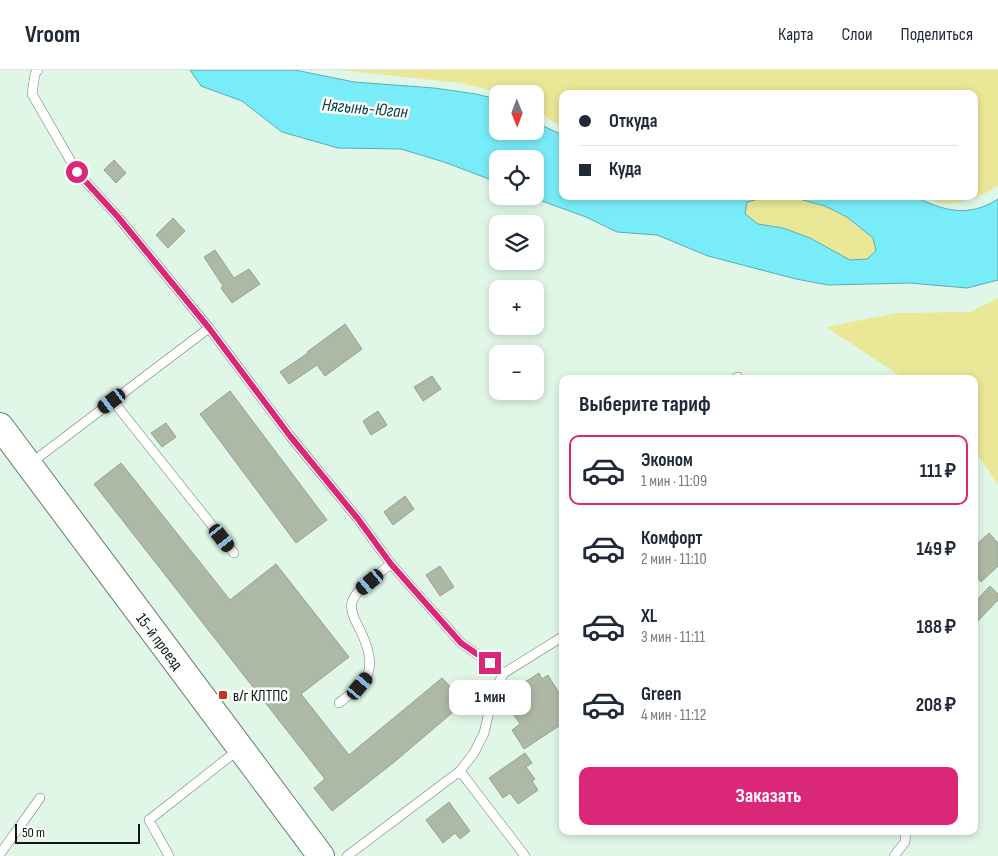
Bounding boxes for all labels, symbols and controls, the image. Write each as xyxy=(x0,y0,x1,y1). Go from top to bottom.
text: Vroom xyxy=(25,20,80,49)
text: Карта xyxy=(778,24,814,45)
text: Слои xyxy=(842,24,873,45)
text: Поделиться xyxy=(901,24,973,45)
north arrow xyxy=(489,85,544,140)
map controls xyxy=(489,85,544,400)
water label: Нягынь-Юган xyxy=(321,94,409,123)
text: Откуда xyxy=(609,110,658,133)
button: locate xyxy=(489,150,544,205)
text: Куда xyxy=(609,158,642,181)
route start xyxy=(66,161,88,183)
button: layers xyxy=(489,215,544,270)
button: + xyxy=(489,280,544,335)
button: − xyxy=(489,345,544,400)
car xyxy=(95,386,128,416)
text: Выберите тариф xyxy=(579,391,711,418)
icon: car xyxy=(581,448,626,493)
text: Эконом xyxy=(641,449,693,472)
text: 111 ₽ xyxy=(920,460,956,483)
text: 1 мин · 11:09 xyxy=(641,472,707,491)
car xyxy=(206,522,237,554)
icon: car xyxy=(581,526,626,571)
text: Комфорт xyxy=(641,527,703,550)
text: 149 ₽ xyxy=(917,538,956,561)
text: 2 мин · 11:10 xyxy=(641,550,707,569)
car xyxy=(353,567,386,597)
icon: car xyxy=(581,604,626,649)
text: XL xyxy=(641,605,657,628)
street label: 15-й проезд xyxy=(131,610,186,674)
text: 188 ₽ xyxy=(917,616,956,639)
text: 3 мин · 11:11 xyxy=(641,628,705,647)
route end xyxy=(479,652,501,674)
car xyxy=(344,670,375,702)
callout: 1 мин xyxy=(449,680,531,716)
icon: car xyxy=(581,682,626,727)
text: Green xyxy=(641,683,681,706)
place label: в/г КЛТПС xyxy=(233,687,288,706)
text: 1 мин xyxy=(474,688,506,707)
marker: в/г КЛТПС xyxy=(217,689,229,701)
text: 208 ₽ xyxy=(916,694,956,717)
text: 4 мин · 11:12 xyxy=(641,706,706,725)
button: Заказать xyxy=(579,767,958,825)
scale bar xyxy=(15,821,140,844)
text: 50 m xyxy=(22,824,45,841)

